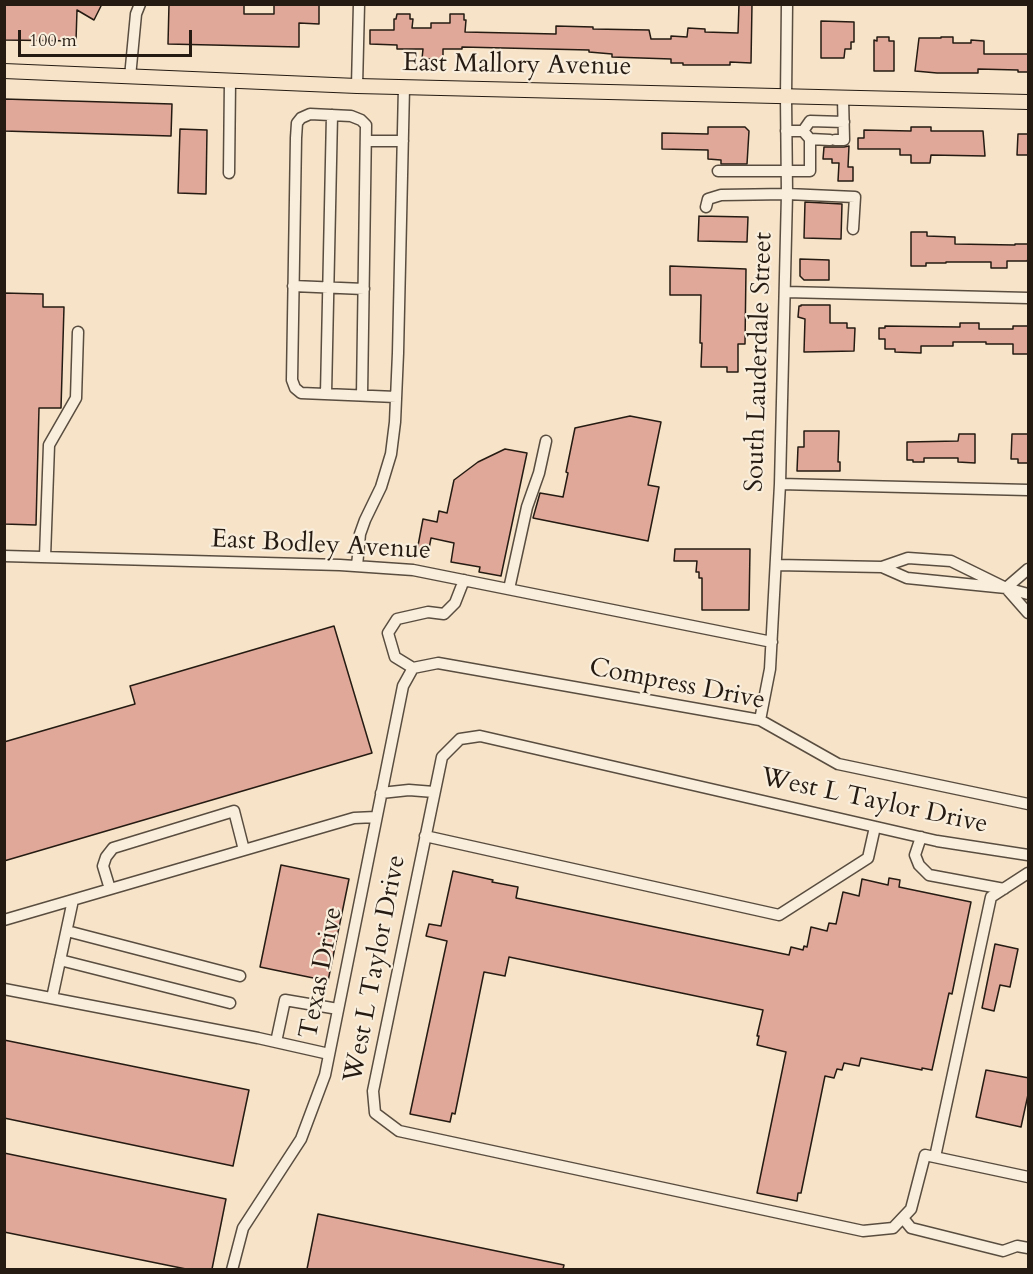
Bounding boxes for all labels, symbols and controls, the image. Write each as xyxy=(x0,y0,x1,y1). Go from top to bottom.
scale bar xyxy=(21,18,195,56)
text: 100 m xyxy=(29,28,77,53)
street label: East Mallory Avenue xyxy=(402,48,632,84)
street label: South Lauderdale Street xyxy=(740,231,780,493)
street label: East Bodley Avenue xyxy=(210,525,432,567)
street label: Compress Drive xyxy=(587,653,767,717)
street label: West L Taylor Drive xyxy=(758,763,990,841)
street label: West L Taylor Drive xyxy=(339,853,413,1085)
street label: Texas Drive xyxy=(294,904,350,1042)

